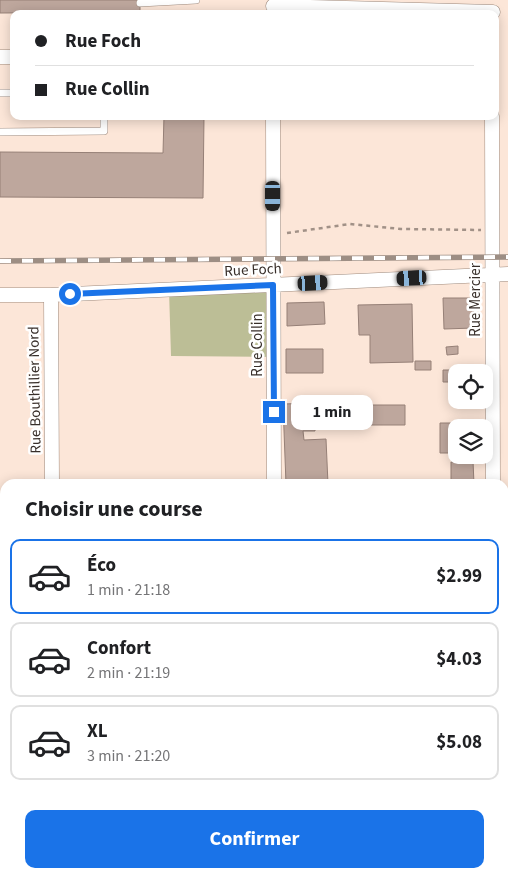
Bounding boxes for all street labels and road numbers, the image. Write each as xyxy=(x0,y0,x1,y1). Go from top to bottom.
street label: Rue Foch xyxy=(224,258,282,282)
street label: Rue Mercier xyxy=(465,262,486,337)
street label: Rue Collin xyxy=(247,313,268,377)
street label: Rue Bouthillier Nord xyxy=(23,326,47,454)

